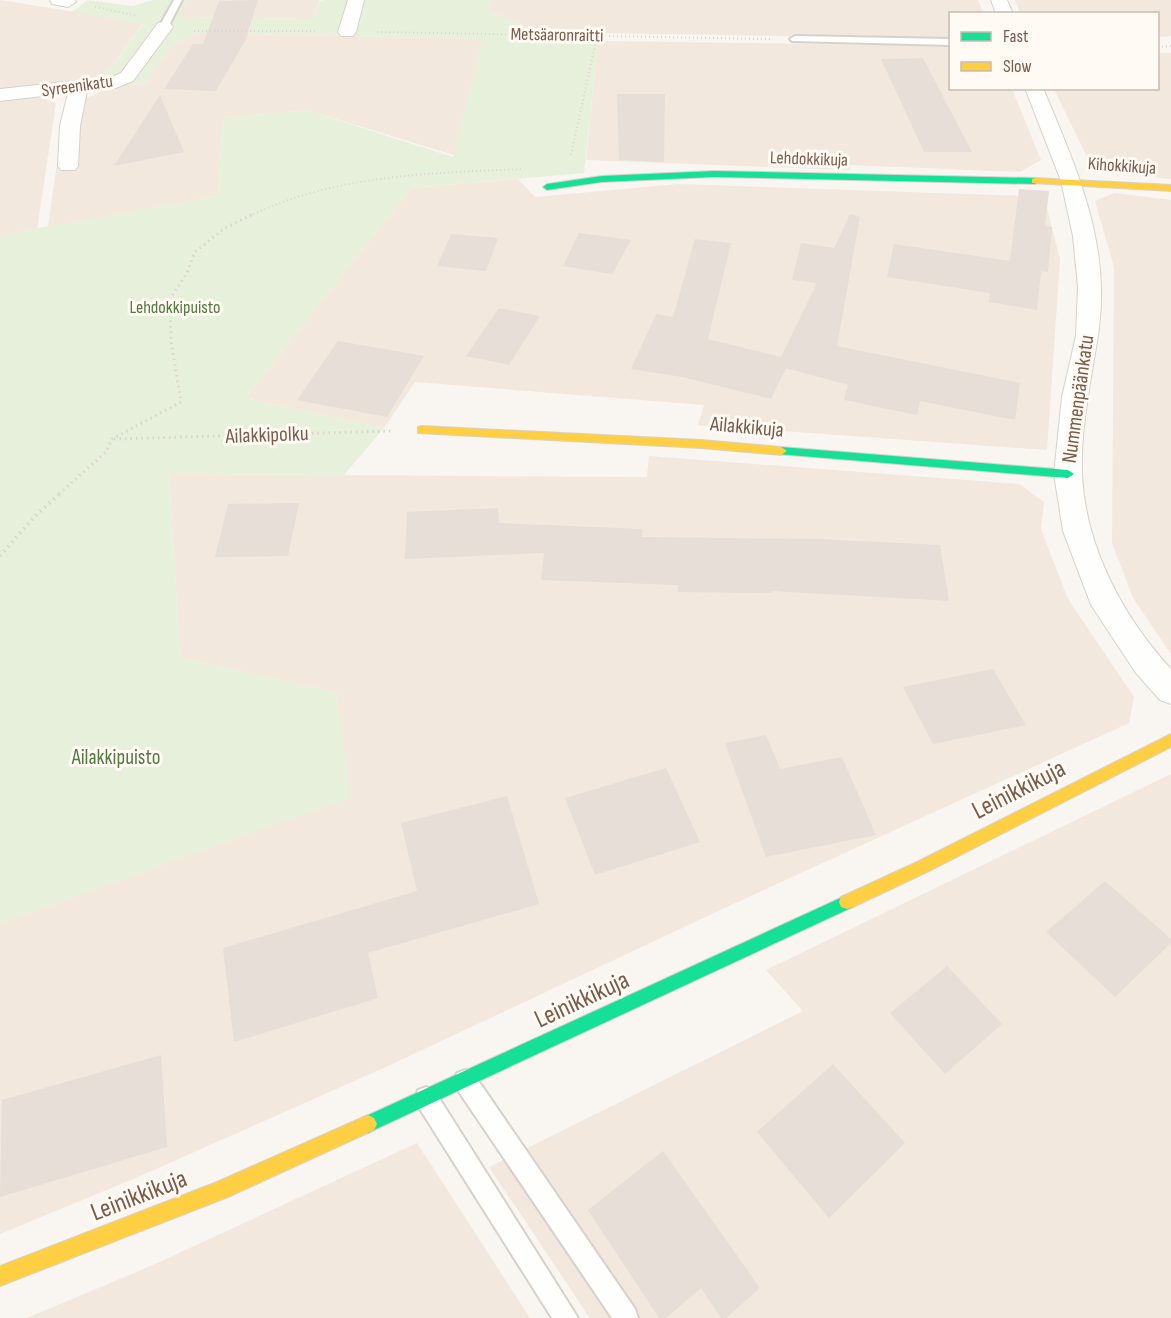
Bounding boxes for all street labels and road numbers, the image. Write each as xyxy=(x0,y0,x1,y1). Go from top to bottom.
street label: Metsäaronraitti xyxy=(510,24,604,46)
street label: Syreenikatu xyxy=(40,71,114,101)
street label: Lehdokkikuja xyxy=(770,147,848,171)
street label: Kihokkikuja xyxy=(1087,153,1157,179)
street label: Nummenpäänkatu xyxy=(1057,333,1099,465)
street label: Ailakkikuja xyxy=(708,411,785,443)
street label: Ailakkipolku xyxy=(224,421,309,449)
street label: Leinikkikuja xyxy=(967,753,1071,827)
street label: Leinikkikuja xyxy=(530,965,634,1035)
street label: Leinikkikuja xyxy=(86,1163,192,1229)

